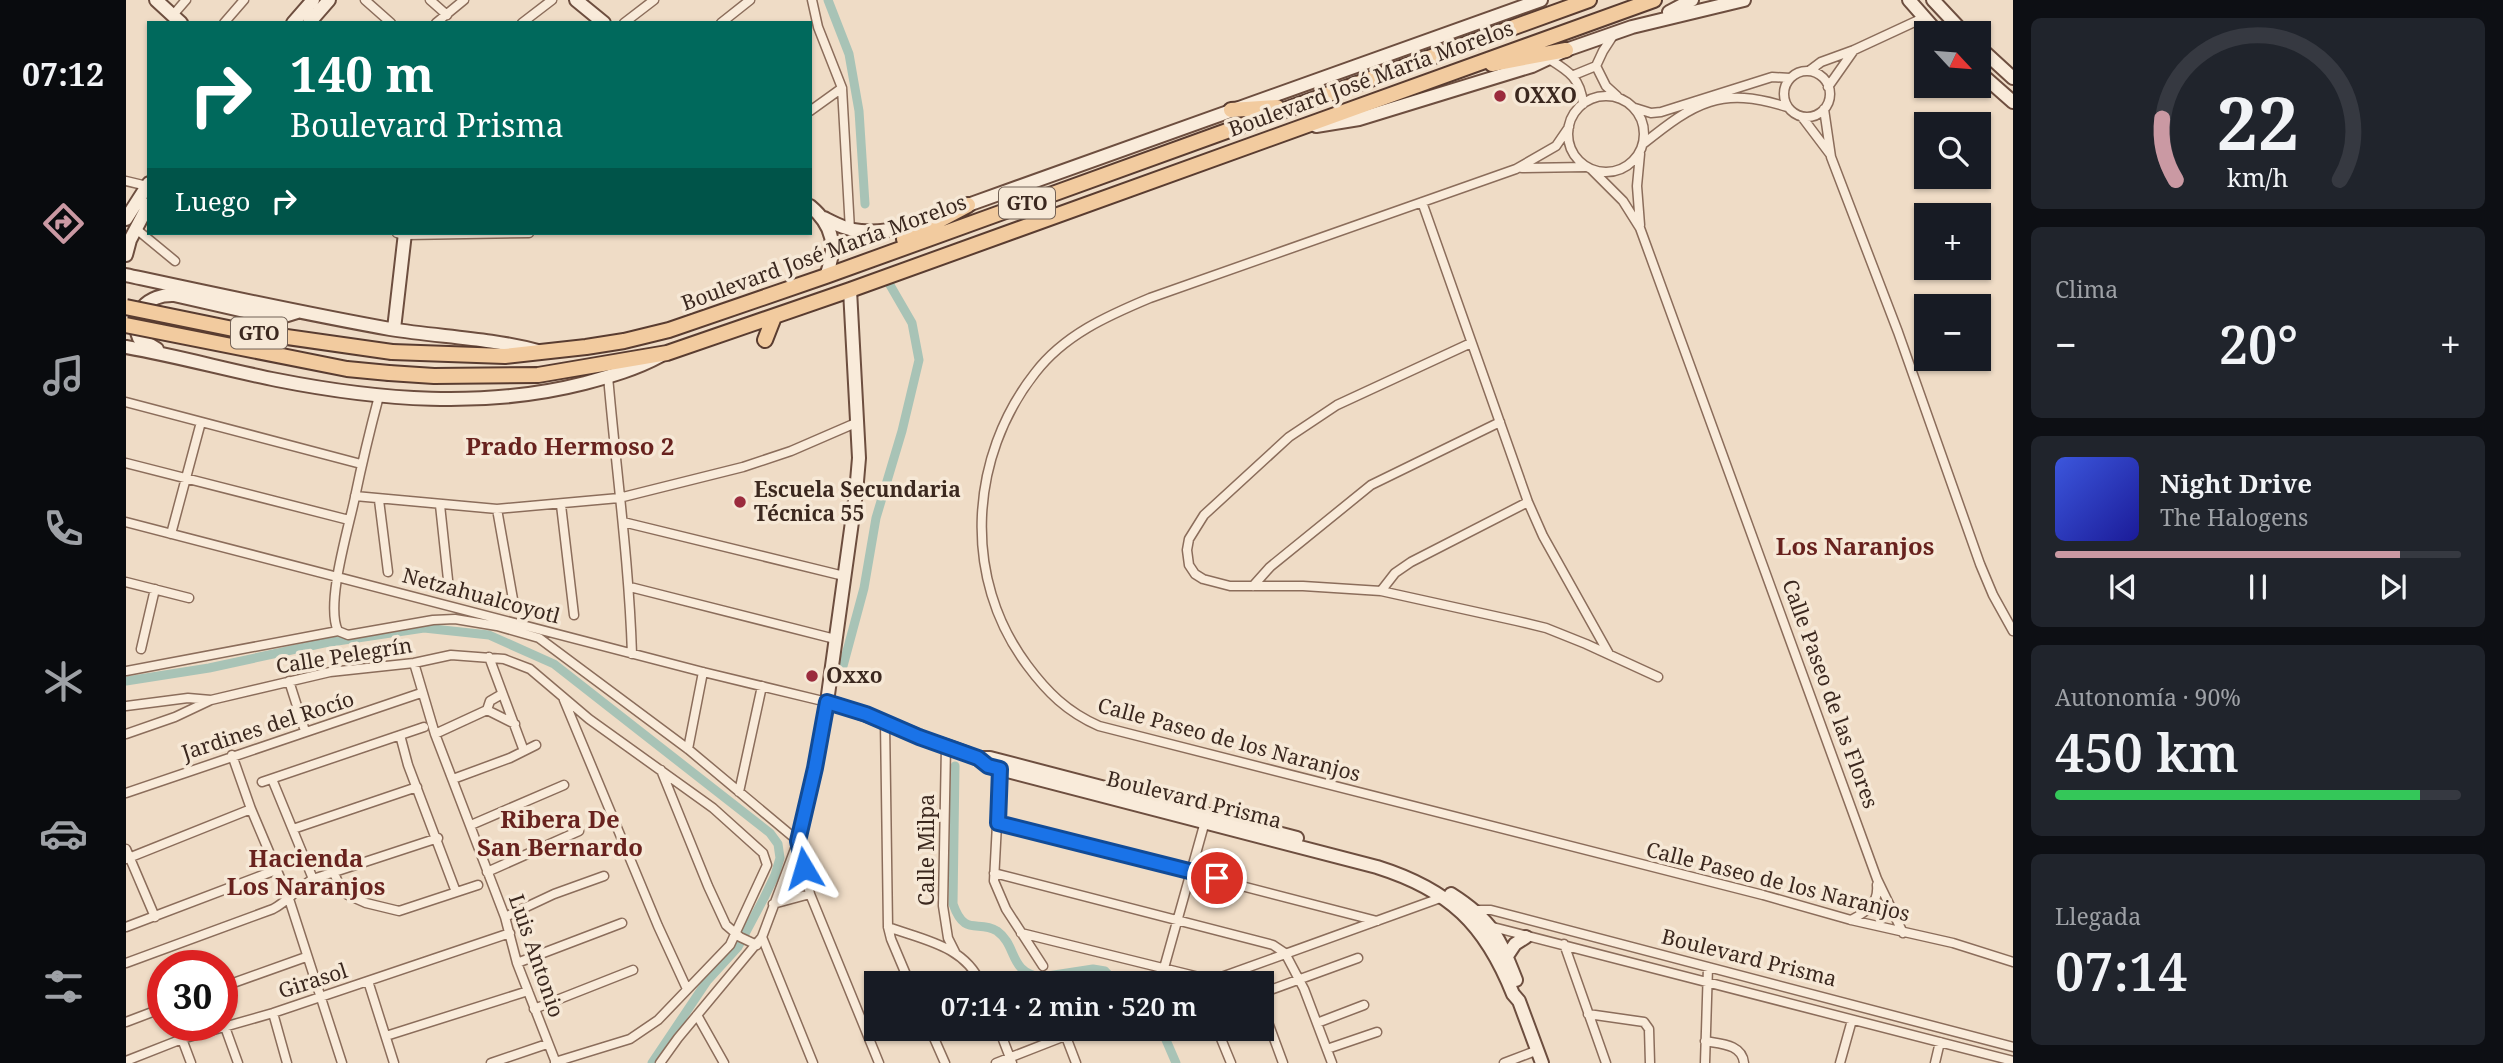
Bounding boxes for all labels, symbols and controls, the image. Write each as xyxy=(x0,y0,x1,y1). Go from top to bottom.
street label: Boulevard José María Morelos xyxy=(1224,13,1517,143)
north arrow xyxy=(1914,21,1992,98)
map controls xyxy=(1914,21,1991,371)
text: 140 m xyxy=(290,40,434,106)
icon: right xyxy=(175,49,266,140)
text: 07:12 xyxy=(22,52,104,95)
text: 22 xyxy=(2217,72,2299,171)
place label: OXXO xyxy=(1514,81,1577,109)
marker: OXXO xyxy=(1492,88,1508,104)
text: Boulevard Prisma xyxy=(290,103,564,146)
button: search xyxy=(1914,112,1991,189)
text: km/h xyxy=(2227,159,2289,193)
icon: right xyxy=(265,182,303,220)
text: Luego xyxy=(175,183,251,219)
street label: Boulevard José María Morelos xyxy=(677,187,970,317)
road number: GTO xyxy=(999,188,1055,218)
icon: directions xyxy=(39,199,88,248)
button: + xyxy=(1914,203,1991,280)
text: Clima xyxy=(2055,273,2118,305)
button: − xyxy=(1914,294,1991,371)
text: 20° xyxy=(2219,308,2298,379)
road number: GTO xyxy=(231,318,287,348)
text: − xyxy=(2055,318,2077,370)
text: + xyxy=(2440,318,2461,370)
icon: music xyxy=(39,351,88,400)
district label: Prado Hermoso 2 xyxy=(466,429,674,462)
text: Night Drive xyxy=(2160,465,2312,501)
place label: Escuela Secundaria Técnica 55 xyxy=(754,475,961,527)
marker: Escuela Secundaria Técnica 55 xyxy=(732,494,748,510)
text: The Halogens xyxy=(2160,501,2308,533)
icon: phone xyxy=(39,504,88,553)
district label: Los Naranjos xyxy=(1776,529,1934,562)
street label: Netzahualcoyotl xyxy=(399,561,564,630)
icon: previous xyxy=(2104,568,2142,606)
icon: pause xyxy=(2239,568,2277,606)
icon: next xyxy=(2374,568,2412,606)
street label: Calle Paseo de las Flores xyxy=(1776,575,1885,812)
street label: Calle Pelegrín xyxy=(274,630,414,680)
icon: climate xyxy=(39,657,88,706)
place label: Oxxo xyxy=(826,661,883,689)
marker: Oxxo xyxy=(804,668,820,684)
text: Autonomía · 90% xyxy=(2055,681,2241,713)
street label: Jardines del Rocío xyxy=(177,684,357,766)
street label: Calle Paseo de los Naranjos xyxy=(1095,690,1364,788)
text: 450 km xyxy=(2055,716,2239,787)
street label: Boulevard Prisma xyxy=(1104,764,1285,834)
street label: Calle Milpa xyxy=(912,794,940,906)
district label: Ribera De San Bernardo xyxy=(477,802,643,863)
icon: car xyxy=(39,809,88,858)
position arrow xyxy=(767,831,841,905)
street label: Calle Paseo de los Naranjos xyxy=(1643,835,1913,927)
district label: Hacienda Los Naranjos xyxy=(227,841,385,902)
pin xyxy=(1187,848,1247,908)
icon: arrive xyxy=(1198,859,1236,897)
street label: Luis Antonio xyxy=(503,890,571,1021)
text: Llegada xyxy=(2055,900,2141,932)
street label: Boulevard Prisma xyxy=(1659,922,1840,992)
text: 07:14 xyxy=(2055,935,2188,1006)
speed limit sign: 30 xyxy=(147,950,238,1041)
street label: Girasol xyxy=(275,956,351,1004)
icon: filters xyxy=(39,962,88,1011)
text: 07:14 · 2 min · 520 m xyxy=(941,988,1197,1024)

